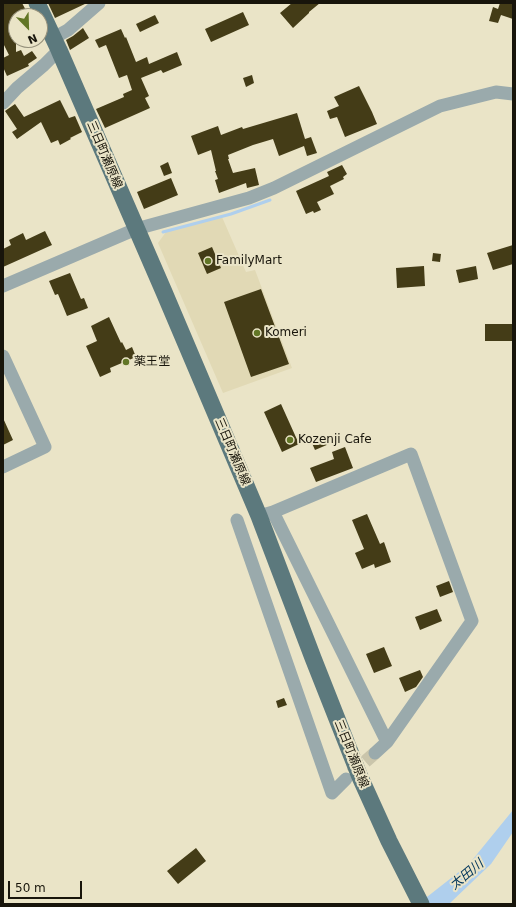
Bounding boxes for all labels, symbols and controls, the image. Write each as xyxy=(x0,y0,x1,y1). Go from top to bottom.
north arrow xyxy=(8,8,48,48)
text: N xyxy=(26,31,39,46)
street label: 三日町瀬原線 xyxy=(83,119,125,191)
place label: FamilyMart xyxy=(216,254,282,268)
marker: FamilyMart xyxy=(203,256,213,266)
place label: Komeri xyxy=(265,326,307,340)
marker: Komeri xyxy=(252,328,262,338)
place label: 薬王堂 xyxy=(134,355,170,369)
marker: 薬王堂 xyxy=(121,357,131,367)
street label: 三日町瀬原線 xyxy=(211,416,253,488)
place label: Kozenji Cafe xyxy=(298,433,372,447)
marker: Kozenji Cafe xyxy=(285,435,295,445)
street label: 三日町瀬原線 xyxy=(331,718,371,790)
water label: 太田川 xyxy=(447,856,487,894)
scale bar xyxy=(10,873,84,899)
text: 50 m xyxy=(15,881,46,895)

